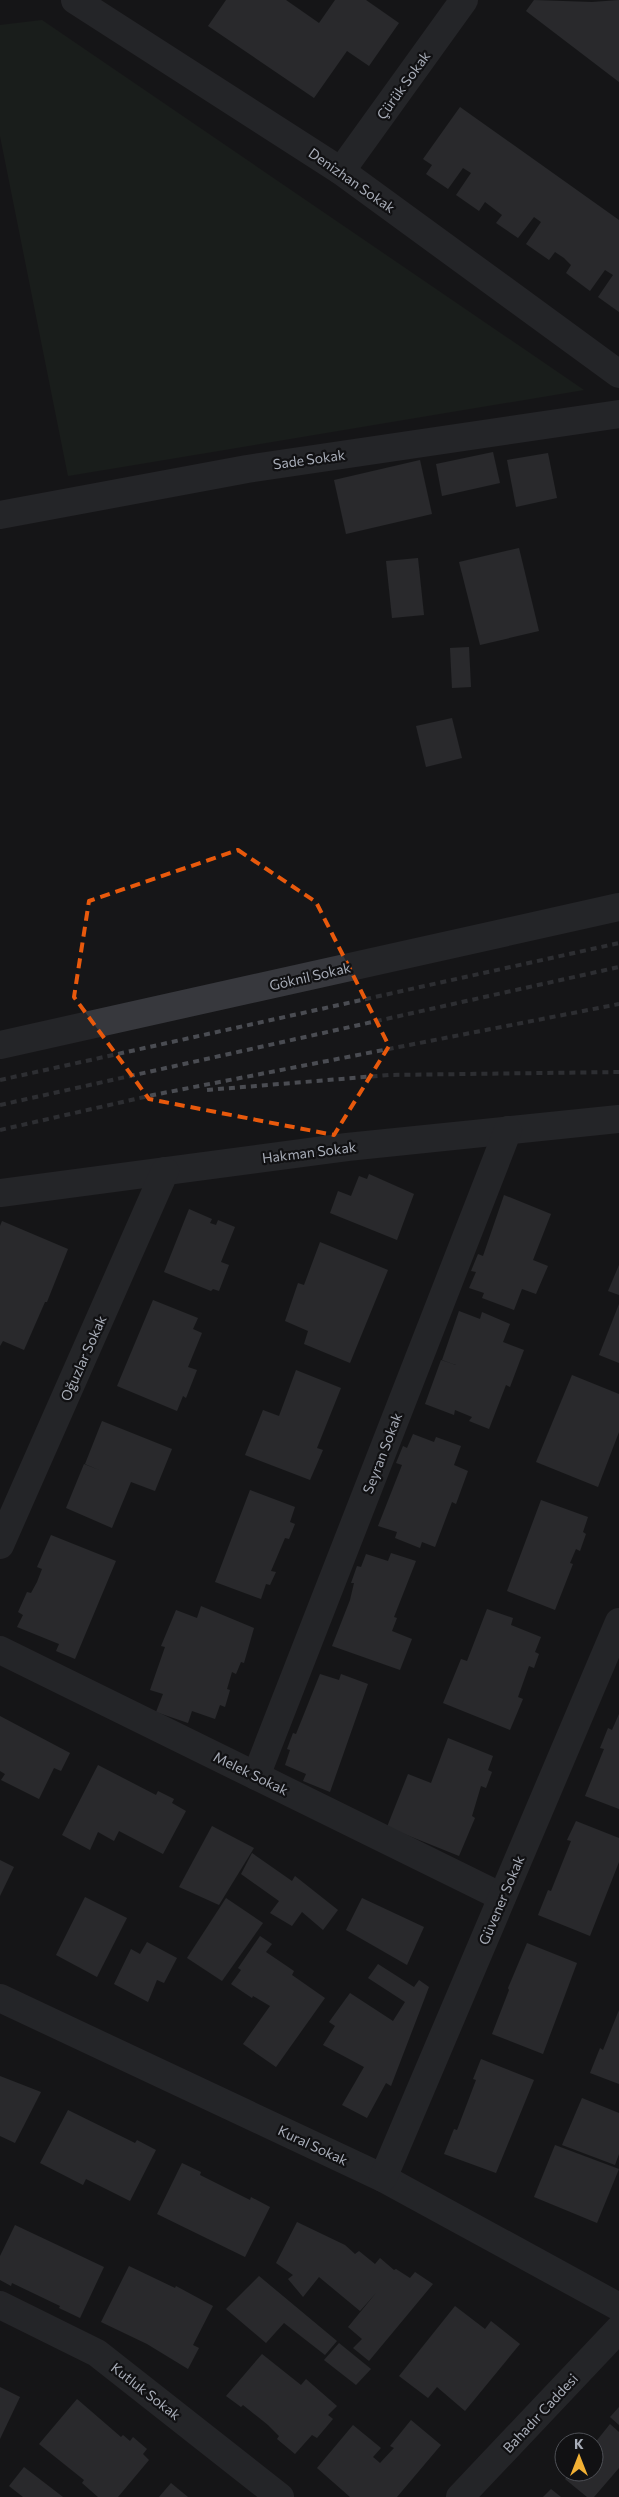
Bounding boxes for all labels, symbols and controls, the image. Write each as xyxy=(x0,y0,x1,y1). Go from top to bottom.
street label: Çürük Sokak xyxy=(373,47,434,122)
street label: Denizhan Sokak xyxy=(306,144,399,216)
street label: Sade Sokak xyxy=(272,445,347,472)
street label: Göknil Sokak xyxy=(268,958,353,994)
street label: Hakman Sokak xyxy=(261,1138,357,1166)
street label: Oğuzlar Sokak xyxy=(57,1312,110,1403)
street label: Seyran Sokak xyxy=(359,1410,405,1496)
street label: Melek Sokak xyxy=(211,1748,292,1799)
street label: Güvener Sokak xyxy=(475,1853,528,1947)
street label: Kural Sokak xyxy=(275,2121,351,2169)
street label: Kutluk Sokak xyxy=(108,2359,184,2424)
street label: Bahadır Caddesi xyxy=(499,2370,581,2456)
north arrow xyxy=(554,2432,604,2482)
text: K xyxy=(574,2435,584,2452)

